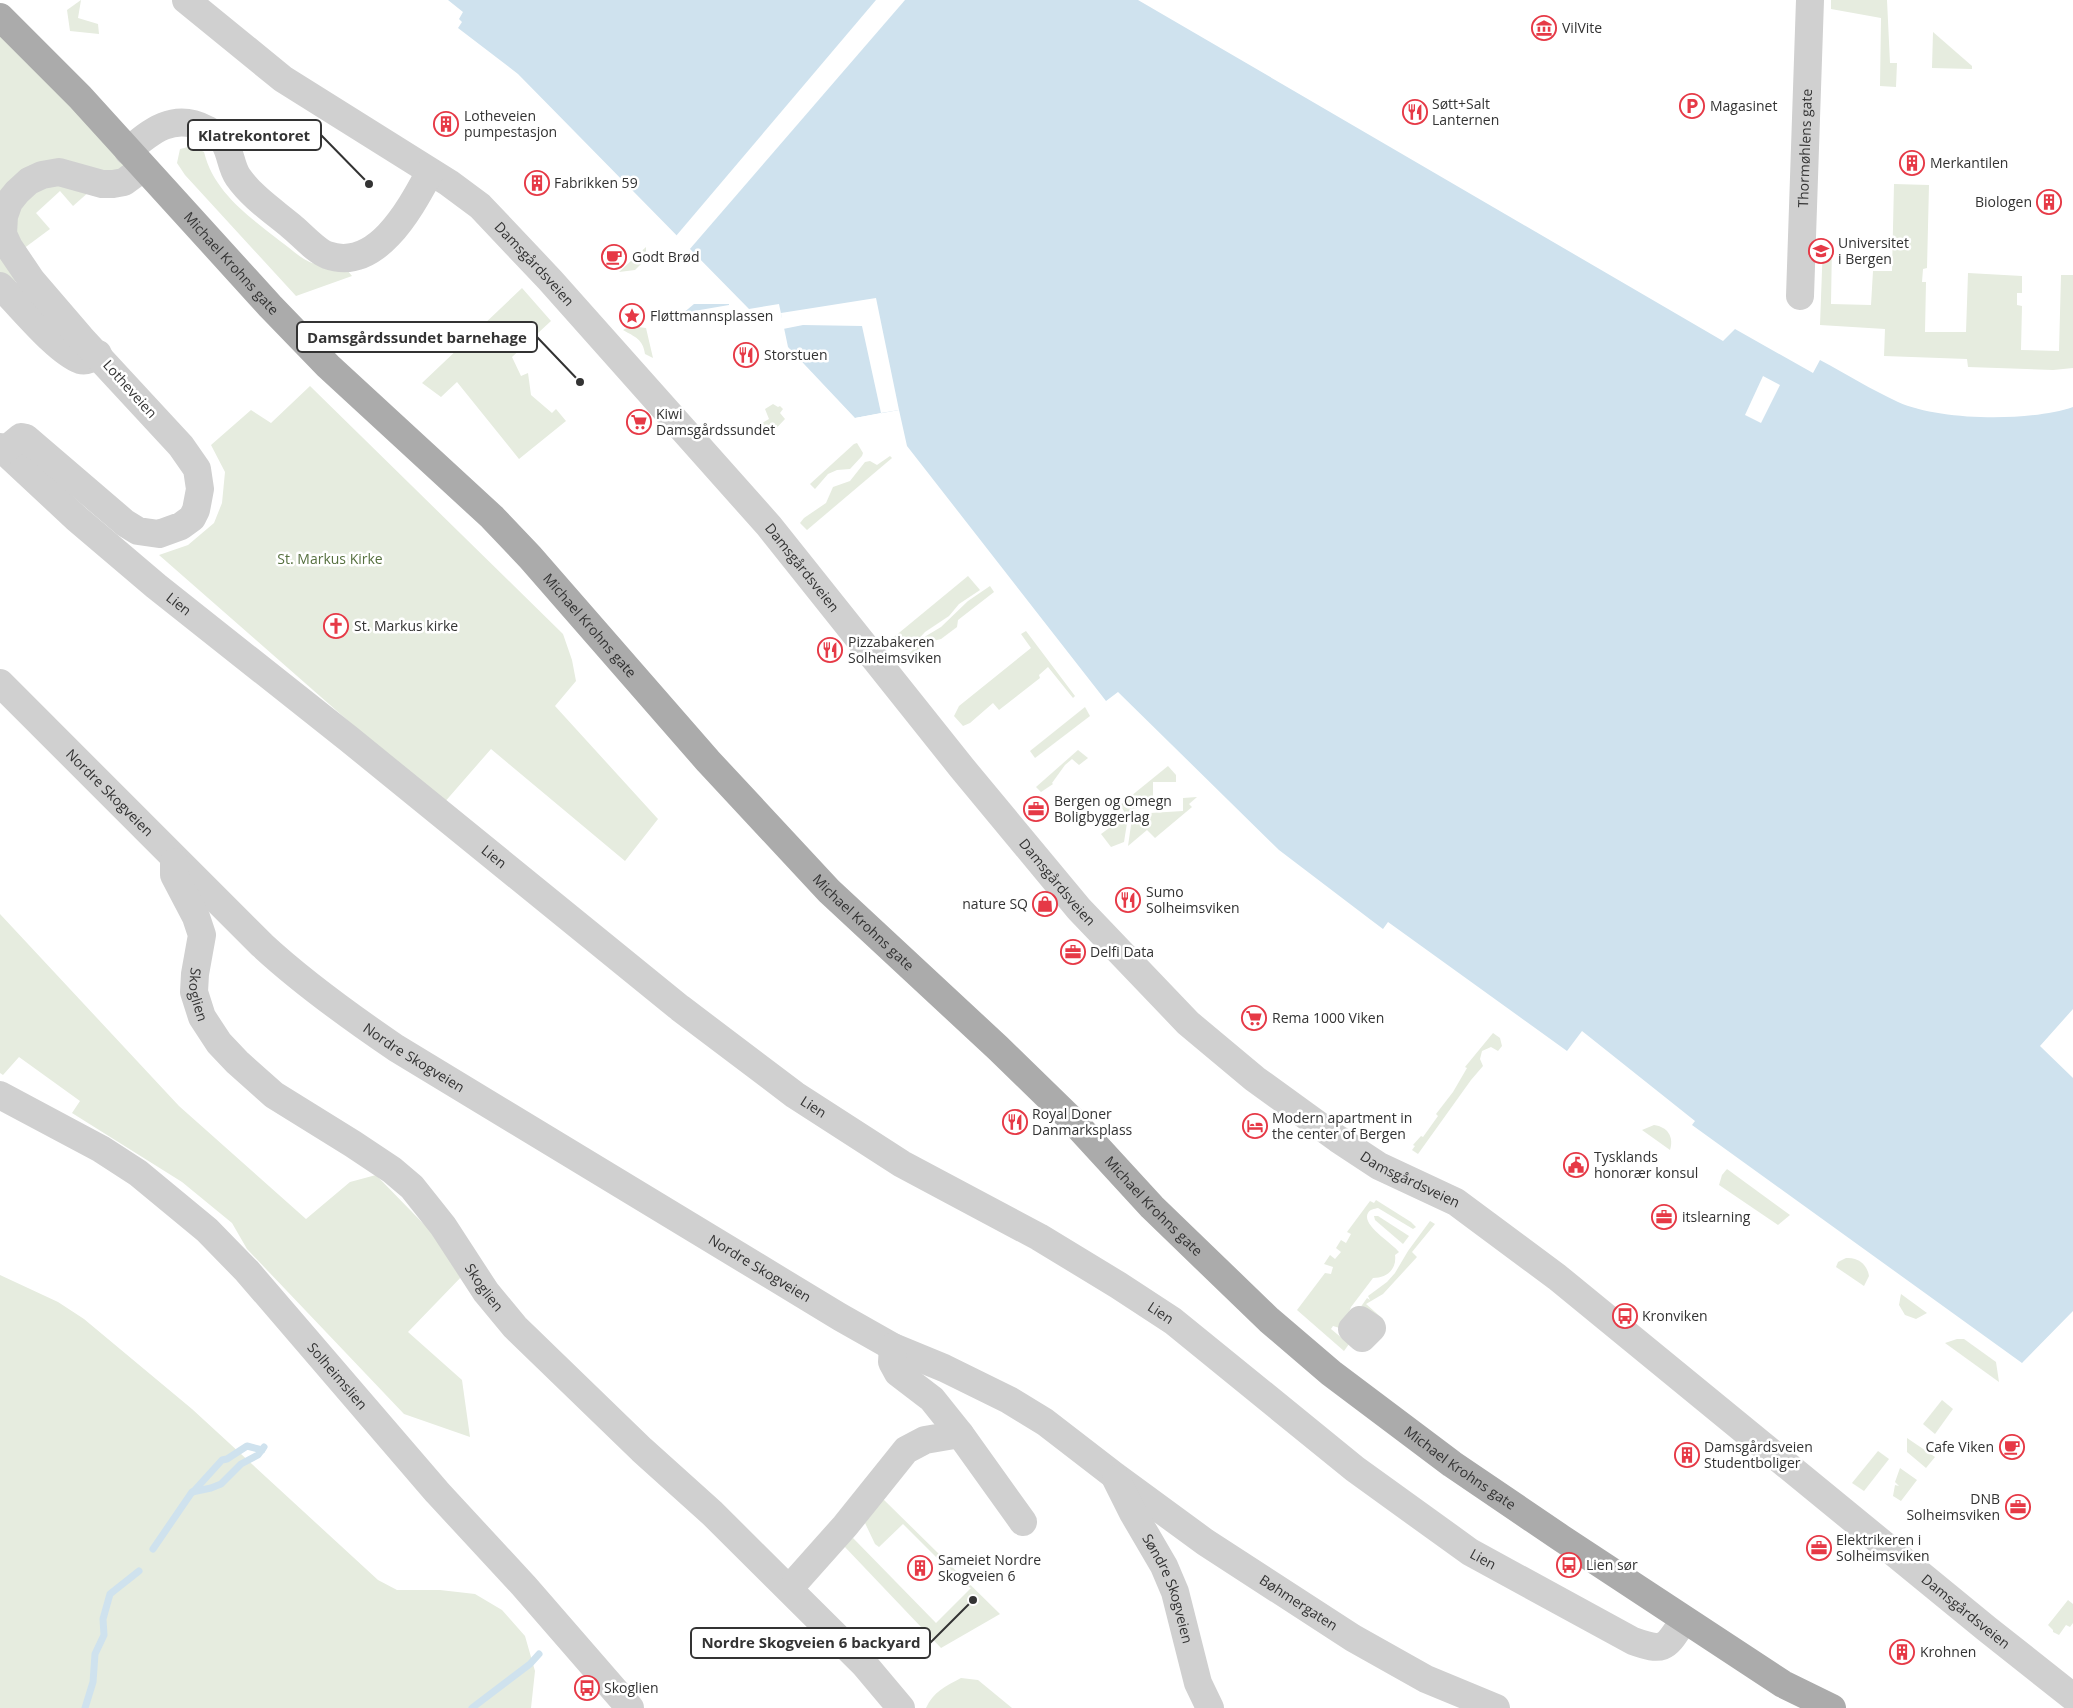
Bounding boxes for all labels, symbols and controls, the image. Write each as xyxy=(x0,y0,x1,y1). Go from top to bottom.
museum icon: VilVite xyxy=(1531,15,1557,41)
place label: VilVite xyxy=(1562,18,1602,37)
street label: Thormøhlens gate xyxy=(1793,88,1816,208)
parking icon: Magasinet xyxy=(1679,93,1705,119)
place label: Søtt+Salt Lanternen xyxy=(1432,94,1499,129)
place label: Magasinet xyxy=(1710,96,1777,115)
restaurant icon: Søtt+Salt Lanternen xyxy=(1402,99,1428,125)
place label: Lotheveien pumpestasjon xyxy=(464,106,557,141)
building icon: Lotheveien pumpestasjon xyxy=(433,111,459,137)
callout: Klatrekontoret xyxy=(188,120,321,150)
text: Klatrekontoret xyxy=(198,125,311,145)
building icon: Merkantilen xyxy=(1899,150,1925,176)
place label: Merkantilen xyxy=(1930,153,2008,172)
building icon: Fabrikken 59 xyxy=(524,170,550,196)
place label: Fabrikken 59 xyxy=(554,173,638,192)
building icon: Biologen xyxy=(2036,189,2062,215)
place label: Biologen xyxy=(1975,192,2032,211)
street label: Michael Krohns gate xyxy=(180,208,283,319)
street label: Damsgårdsveien xyxy=(491,217,579,310)
place label: Universitet i Bergen xyxy=(1838,233,1909,268)
school or university icon: Universitet i Bergen xyxy=(1808,238,1834,264)
cafe icon: Godt Brød xyxy=(601,244,627,270)
place label: Godt Brød xyxy=(632,247,700,266)
place icon: Fløttmannsplassen xyxy=(619,303,645,329)
place label: Fløttmannsplassen xyxy=(650,306,773,325)
callout: Damsgårdssundet barnehage xyxy=(297,322,537,352)
text: Damsgårdssundet barnehage xyxy=(307,327,527,347)
restaurant icon: Storstuen xyxy=(733,342,759,368)
place label: Storstuen xyxy=(764,345,828,364)
street label: Lotheveien xyxy=(99,356,162,422)
place label: Kiwi Damsgårdssundet xyxy=(656,404,775,439)
supermarket icon: Kiwi Damsgårdssundet xyxy=(626,409,652,435)
street label: Damsgårdsveien xyxy=(761,519,844,616)
park label: St. Markus Kirke xyxy=(277,549,383,568)
street label: Michael Krohns gate xyxy=(539,569,641,682)
street label: Lien xyxy=(162,588,196,620)
church icon: St. Markus kirke xyxy=(323,613,349,639)
place label: St. Markus kirke xyxy=(354,616,458,635)
place label: Pizzabakeren Solheimsviken xyxy=(848,632,942,667)
restaurant icon: Pizzabakeren Solheimsviken xyxy=(817,637,843,663)
street label: Nordre Skogveien xyxy=(62,744,158,840)
place label: Bergen og Omegn Boligbyggerlag xyxy=(1054,791,1172,826)
office icon: Bergen og Omegn Boligbyggerlag xyxy=(1023,796,1049,822)
street label: Damsgårdsveien xyxy=(1015,834,1100,930)
street label: Lien xyxy=(478,840,511,872)
street label: Michael Krohns gate xyxy=(809,870,919,975)
place label: Sumo Solheimsviken xyxy=(1146,882,1240,917)
restaurant icon: Sumo Solheimsviken xyxy=(1115,887,1141,913)
shop icon: nature SQ xyxy=(1032,891,1058,917)
place label: nature SQ xyxy=(962,894,1028,913)
office icon: Delfi Data xyxy=(1060,939,1086,965)
place label: Delfi Data xyxy=(1090,942,1154,961)
street label: Skoglien xyxy=(185,966,213,1024)
supermarket icon: Rema 1000 Viken xyxy=(1241,1005,1267,1031)
place label: Rema 1000 Viken xyxy=(1272,1008,1384,1027)
street label: Nordre Skogveien xyxy=(360,1018,468,1096)
street label: Lien xyxy=(797,1091,830,1122)
place label: Royal Doner Danmarksplass xyxy=(1032,1104,1133,1139)
place label: Modern apartment in the center of Bergen xyxy=(1272,1108,1412,1143)
restaurant icon: Royal Doner Danmarksplass xyxy=(1002,1109,1028,1135)
hotel icon: Modern apartment in the center of Bergen xyxy=(1242,1113,1268,1139)
street label: Damsgårdsveien xyxy=(1357,1146,1463,1212)
place label: Tysklands honorær konsul xyxy=(1594,1147,1698,1182)
street label: Michael Krohns gate xyxy=(1101,1152,1207,1260)
public building icon: Tysklands honorær konsul xyxy=(1563,1152,1589,1178)
office icon: itslearning xyxy=(1651,1204,1677,1230)
place label: itslearning xyxy=(1682,1207,1751,1226)
street label: Nordre Skogveien xyxy=(705,1230,815,1306)
street label: Skoglien xyxy=(461,1260,508,1315)
street label: Lien xyxy=(1144,1297,1178,1328)
bus stop icon: Kronviken xyxy=(1612,1303,1638,1329)
place label: Kronviken xyxy=(1642,1306,1708,1325)
street label: Solheimslien xyxy=(304,1338,372,1413)
street label: Michael Krohns gate xyxy=(1401,1421,1520,1514)
cafe icon: Cafe Viken xyxy=(1999,1434,2025,1460)
place label: Damsgårdsveien Studentboliger xyxy=(1704,1437,1813,1472)
place label: Cafe Viken xyxy=(1926,1437,1994,1456)
building icon: Damsgårdsveien Studentboliger xyxy=(1674,1442,1700,1468)
place label: DNB Solheimsviken xyxy=(1906,1489,2000,1524)
office icon: DNB Solheimsviken xyxy=(2005,1494,2031,1520)
street label: Søndre Skogveien xyxy=(1138,1530,1198,1645)
place label: Elektrikeren i Solheimsviken xyxy=(1836,1530,1930,1565)
office icon: Elektrikeren i Solheimsviken xyxy=(1806,1535,1832,1561)
street label: Lien xyxy=(1467,1544,1500,1574)
place label: Sameiet Nordre Skogveien 6 xyxy=(938,1550,1041,1585)
bus stop icon: Lien sør xyxy=(1556,1552,1582,1578)
building icon: Sameiet Nordre Skogveien 6 xyxy=(907,1555,933,1581)
place label: Lien sør xyxy=(1586,1555,1638,1574)
street label: Damsgårdsveien xyxy=(1918,1569,2014,1653)
street label: Bøhmergaten xyxy=(1256,1570,1342,1635)
callout: Nordre Skogveien 6 backyard xyxy=(691,1628,930,1658)
text: Nordre Skogveien 6 backyard xyxy=(701,1632,921,1652)
building icon: Krohnen xyxy=(1889,1639,1915,1665)
place label: Krohnen xyxy=(1920,1642,1976,1661)
bus stop icon: Skoglien xyxy=(574,1675,600,1701)
place label: Skoglien xyxy=(604,1678,659,1697)

